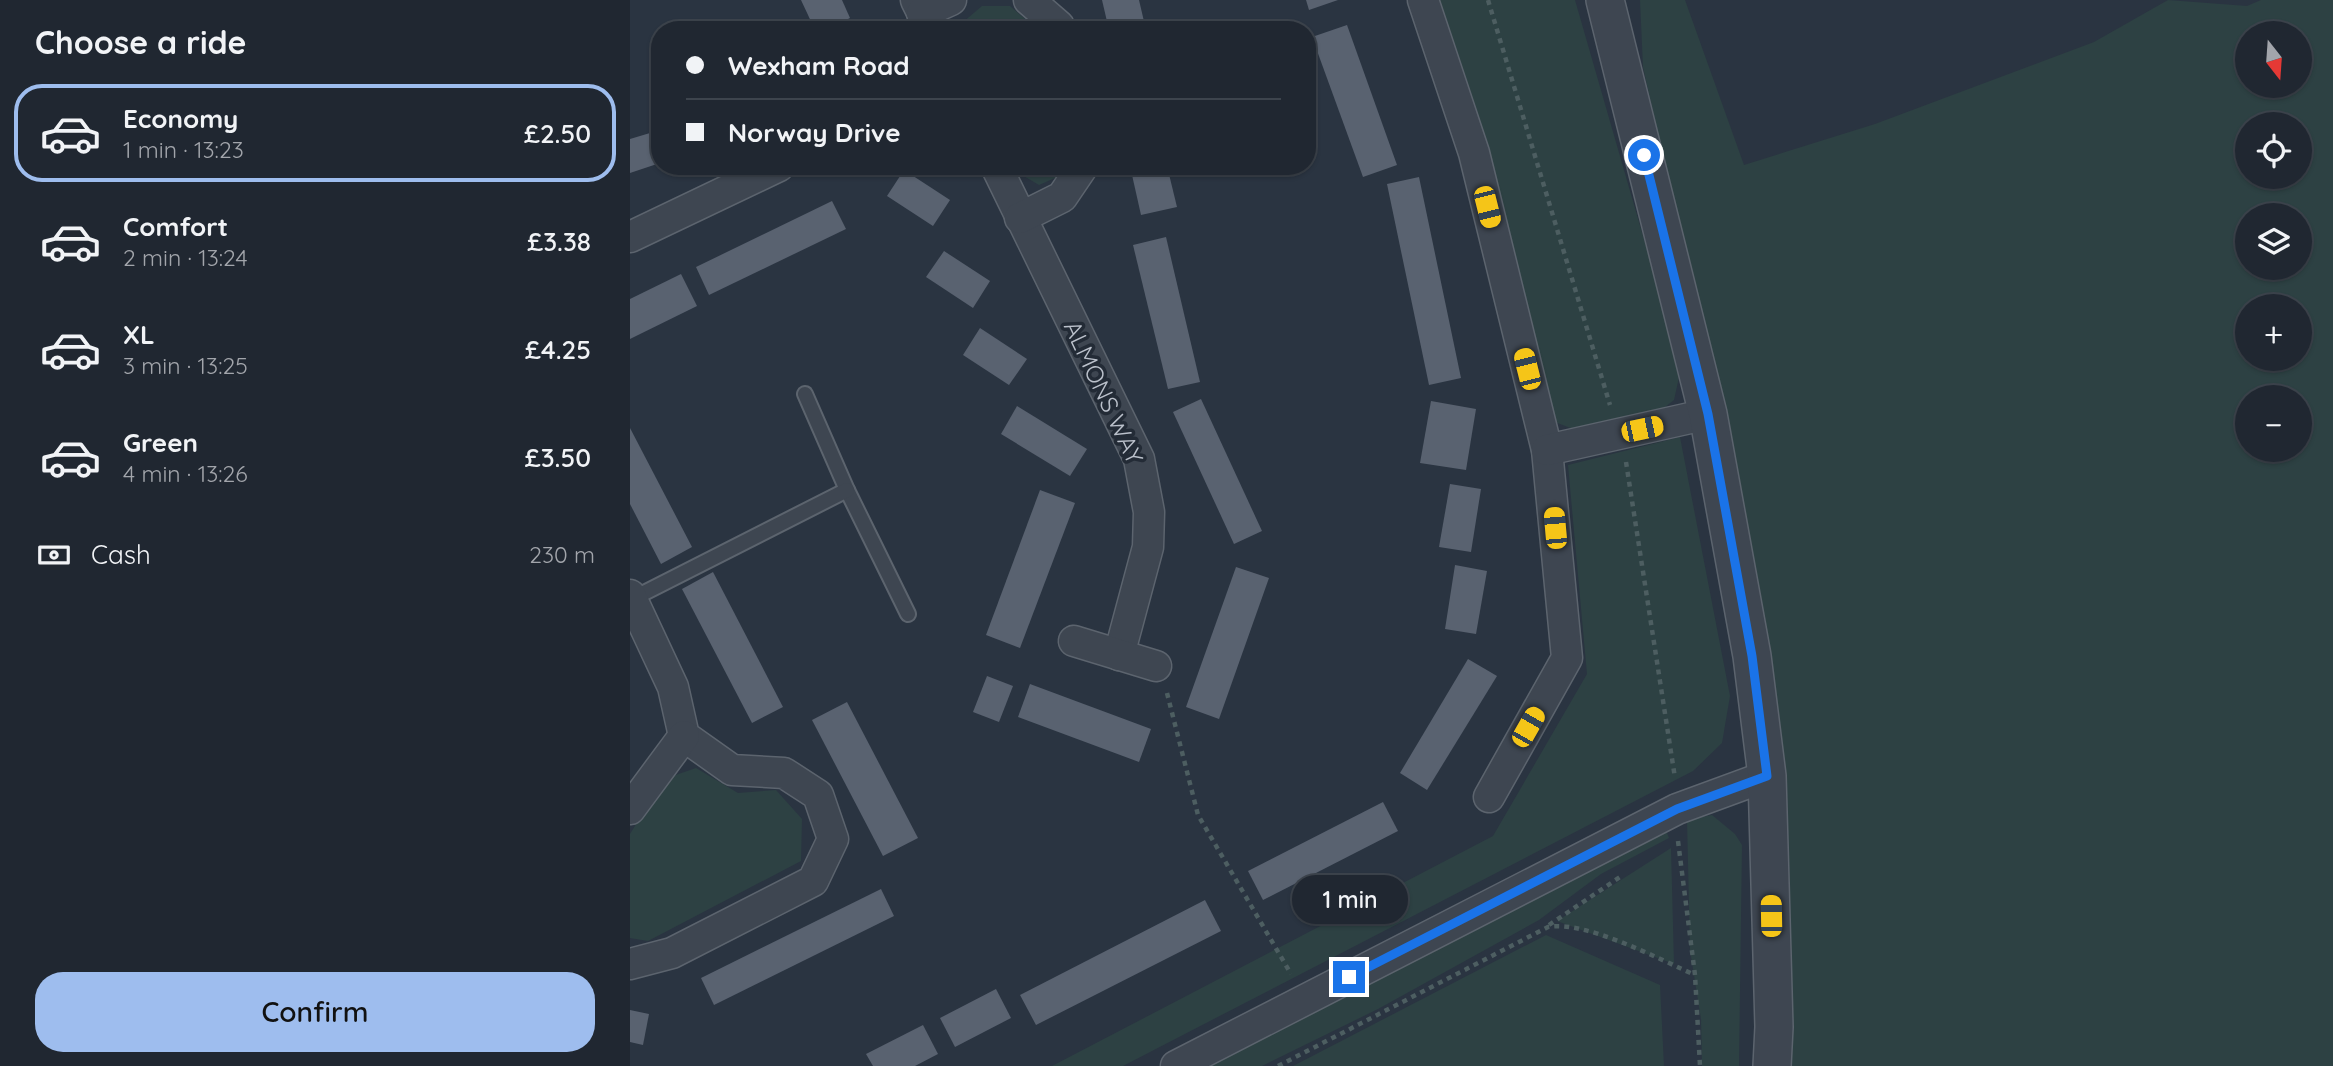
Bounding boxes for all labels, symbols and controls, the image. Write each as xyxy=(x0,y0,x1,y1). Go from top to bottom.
north arrow xyxy=(2235,21,2312,98)
map controls xyxy=(2235,21,2312,462)
text: Choose a ride xyxy=(35,22,247,62)
text: Wexham Road xyxy=(728,49,910,82)
icon: car xyxy=(39,102,102,165)
text: Economy xyxy=(123,102,238,135)
button: locate xyxy=(2235,112,2312,189)
text: Norway Drive xyxy=(728,116,901,149)
text: £2.50 xyxy=(524,117,591,150)
text: 1 min · 13:23 xyxy=(123,135,244,164)
route start xyxy=(1628,139,1660,171)
car xyxy=(1472,184,1503,230)
button: layers xyxy=(2235,203,2312,280)
icon: car xyxy=(39,210,102,273)
text: Comfort xyxy=(123,210,228,243)
text: £3.38 xyxy=(527,225,591,258)
text: 2 min · 13:24 xyxy=(123,243,248,272)
button: + xyxy=(2235,294,2312,371)
street label: ALMONS WAY xyxy=(1058,316,1150,468)
icon: car xyxy=(39,318,102,381)
text: XL xyxy=(123,318,155,351)
text: £4.25 xyxy=(525,333,591,366)
car xyxy=(1512,346,1543,392)
text: 3 min · 13:25 xyxy=(123,351,248,380)
button: − xyxy=(2235,385,2312,462)
car xyxy=(1620,414,1665,444)
icon: car xyxy=(39,426,102,489)
text: Green xyxy=(123,426,198,459)
text: £3.50 xyxy=(525,441,591,474)
text: 4 min · 13:26 xyxy=(123,459,248,488)
car xyxy=(1543,506,1568,550)
icon: cash xyxy=(35,536,73,574)
text: Cash xyxy=(91,538,151,571)
text: 230 m xyxy=(529,540,595,569)
car xyxy=(1509,704,1548,750)
callout: 1 min xyxy=(1291,876,1407,925)
text: 1 min xyxy=(1322,885,1378,914)
car xyxy=(1761,895,1782,937)
route end xyxy=(1333,961,1365,993)
button: Confirm xyxy=(35,972,595,1052)

